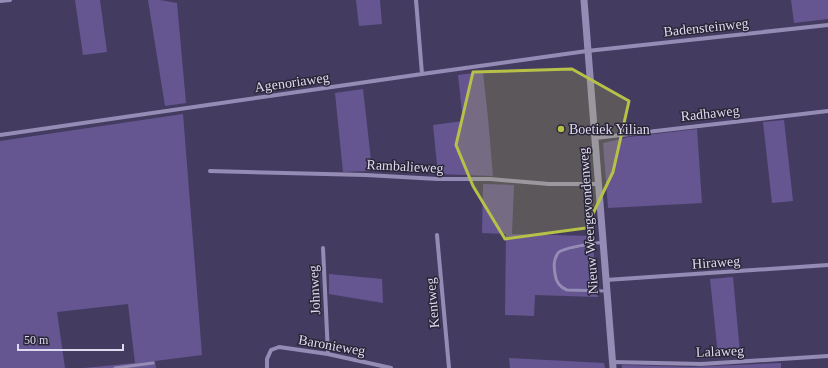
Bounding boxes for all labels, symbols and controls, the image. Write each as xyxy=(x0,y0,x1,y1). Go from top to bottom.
street label: Badensteinweg xyxy=(663,16,749,39)
street label: Agenoriaweg xyxy=(254,70,330,95)
street label: Radhaweg xyxy=(680,103,740,124)
place label: Boetiek Yilian xyxy=(569,122,650,137)
marker: Boetiek Yilian xyxy=(556,124,566,134)
street label: Nieuw Weergevondenweg xyxy=(576,147,601,295)
street label: Rambalieweg xyxy=(366,157,444,176)
street label: Hiraweg xyxy=(691,253,741,272)
street label: Johnweg xyxy=(306,265,323,315)
street label: Kentweg xyxy=(423,277,442,329)
scale bar xyxy=(18,326,123,352)
street label: Baronieweg xyxy=(297,332,367,359)
text: 50 m xyxy=(24,333,49,347)
street label: Lalaweg xyxy=(696,343,744,360)

